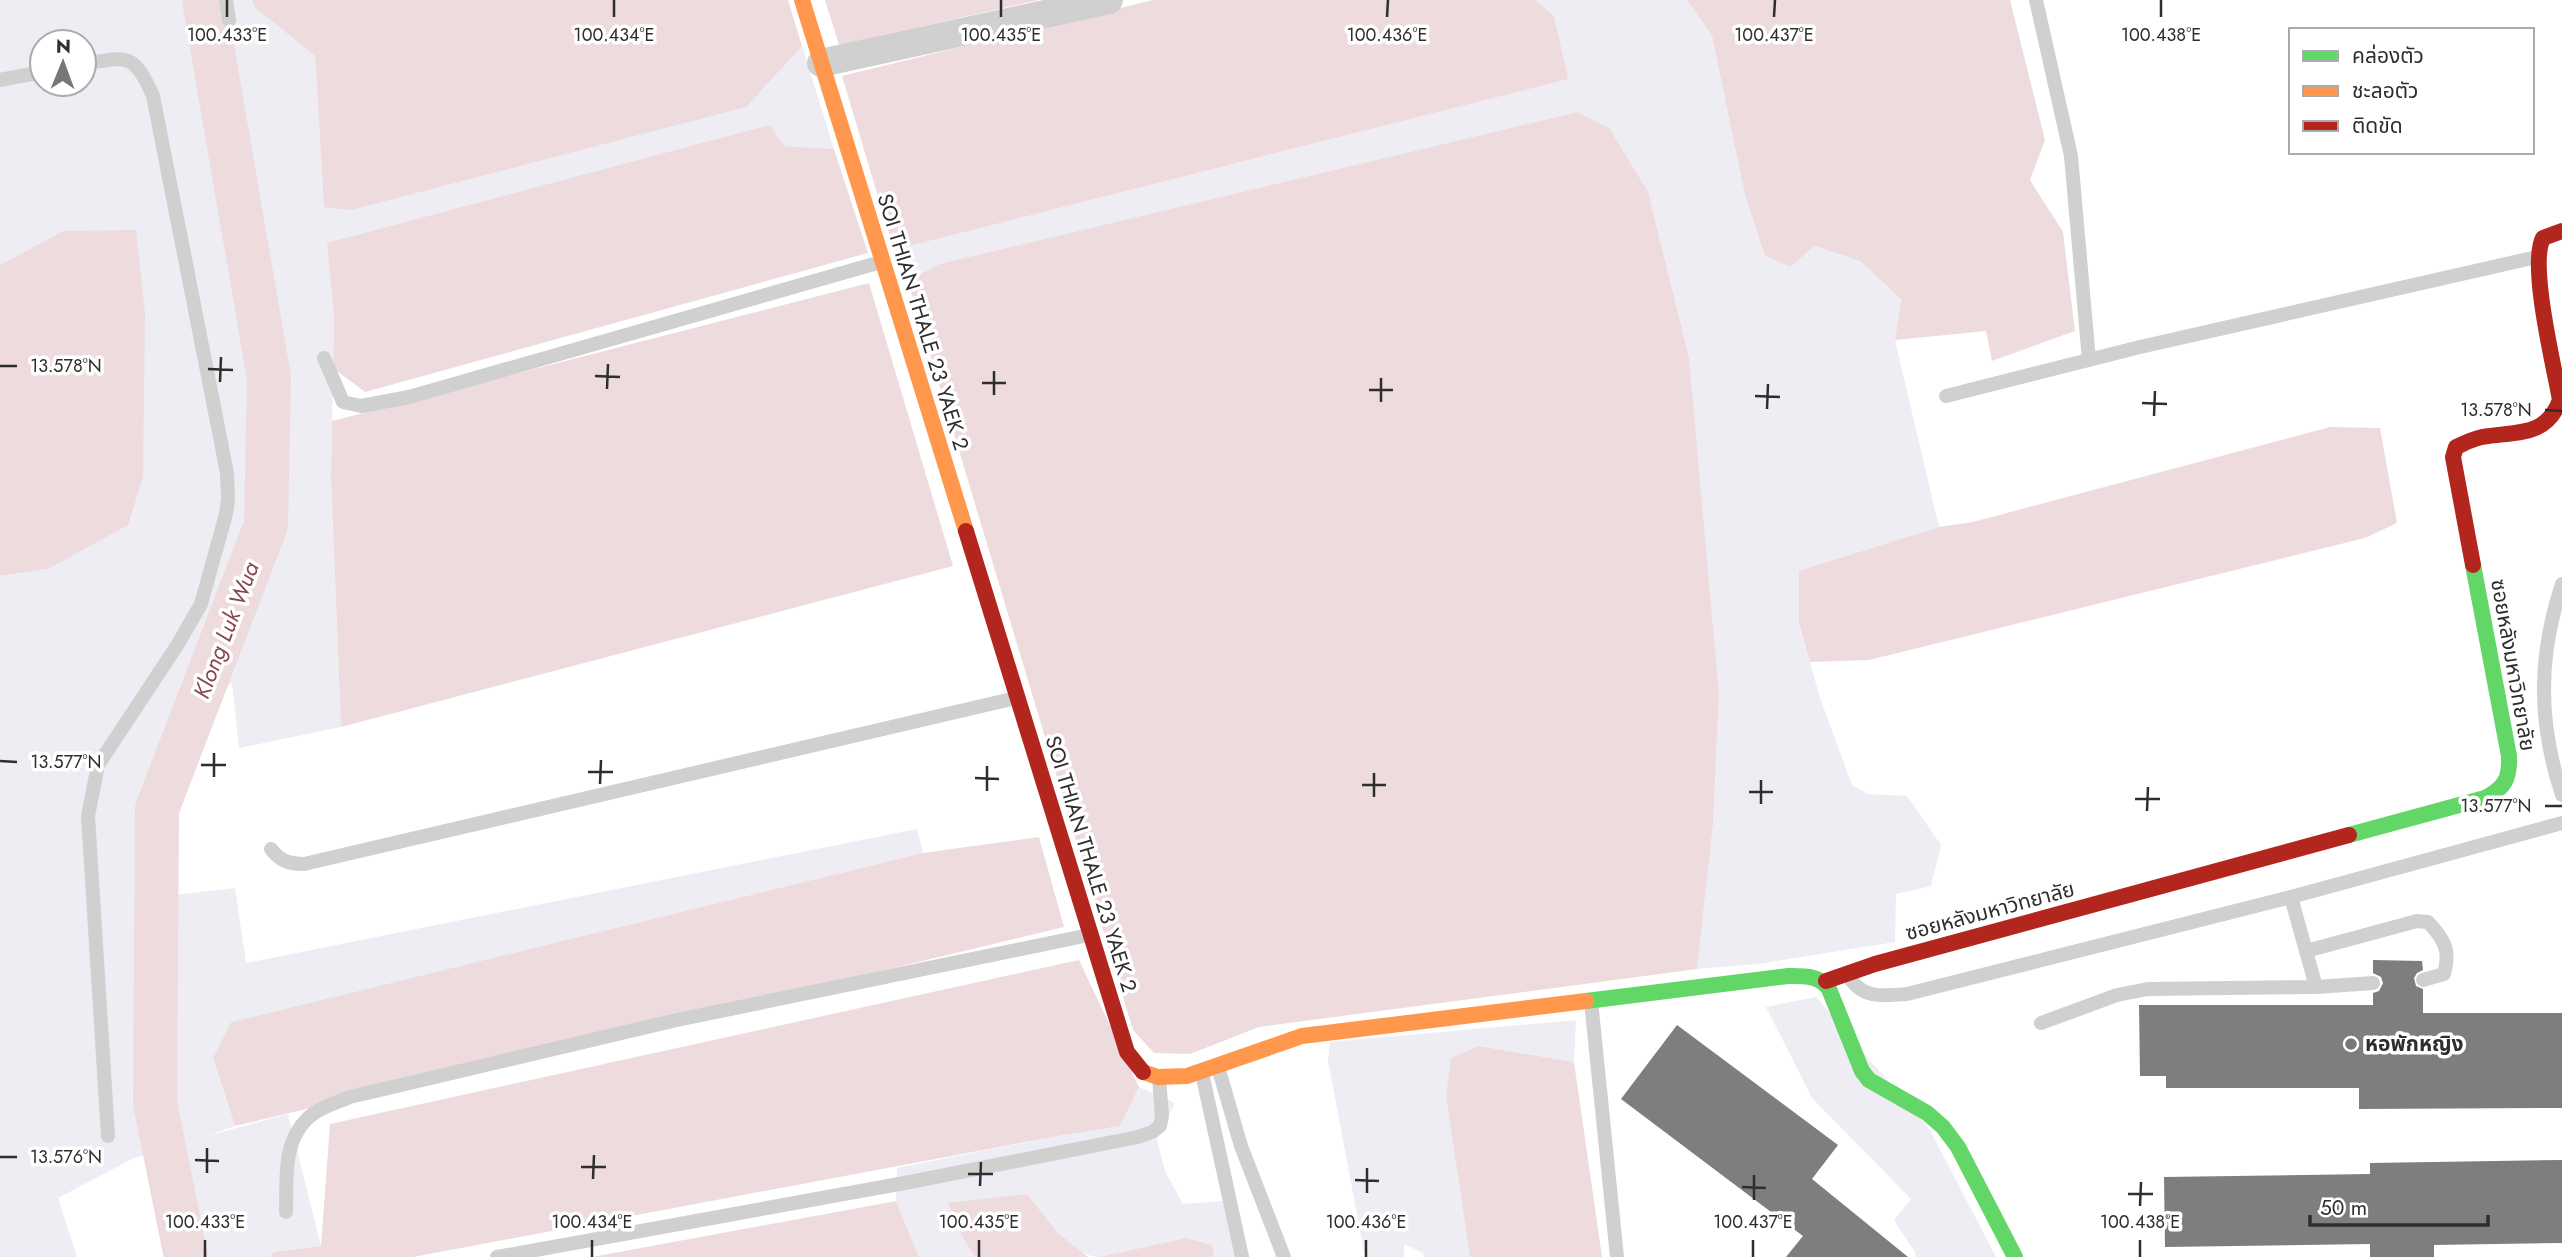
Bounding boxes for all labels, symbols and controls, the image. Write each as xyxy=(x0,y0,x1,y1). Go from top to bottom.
text: 100.433°E xyxy=(187,22,267,48)
text: 100.434°E xyxy=(574,22,654,48)
text: 100.435°E xyxy=(961,22,1041,48)
text: 100.436°E xyxy=(1347,22,1427,48)
text: 100.437°E xyxy=(1734,22,1814,48)
text: 100.438°E xyxy=(2121,22,2201,48)
north arrow xyxy=(28,28,98,98)
legend xyxy=(2289,28,2534,154)
text: N xyxy=(56,33,71,60)
text: คล่องตัว xyxy=(2352,41,2424,71)
text: ชะลอตัว xyxy=(2352,76,2418,106)
text: ติดขัด xyxy=(2352,111,2403,141)
street label: SOI THIAN THALE 23 YAEK 2 xyxy=(870,190,976,454)
text: 13.578°N xyxy=(30,353,102,379)
text: 13.578°N xyxy=(2460,397,2532,423)
water label: Klong Luk Wua xyxy=(184,556,268,703)
street label: ซอยหลังมหาวิทยาลัย xyxy=(2483,577,2543,753)
street label: SOI THIAN THALE 23 YAEK 2 xyxy=(1038,732,1144,996)
text: 13.577°N xyxy=(30,749,102,775)
text: 13.577°N xyxy=(2460,793,2532,819)
street label: ซอยหลังมหาวิทยาลัย xyxy=(1902,874,2078,948)
place label: หอพักหญิง xyxy=(2365,1029,2464,1059)
marker: หอพักหญิง xyxy=(2343,1036,2359,1052)
text: 13.576°N xyxy=(30,1144,102,1170)
scale bar xyxy=(2310,1184,2488,1228)
text: 50 m xyxy=(2320,1193,2367,1223)
text: 100.433°E xyxy=(165,1209,245,1235)
text: 100.434°E xyxy=(552,1209,632,1235)
text: 100.435°E xyxy=(939,1209,1019,1235)
text: 100.436°E xyxy=(1326,1209,1406,1235)
text: 100.437°E xyxy=(1713,1209,1793,1235)
text: 100.438°E xyxy=(2100,1209,2180,1235)

